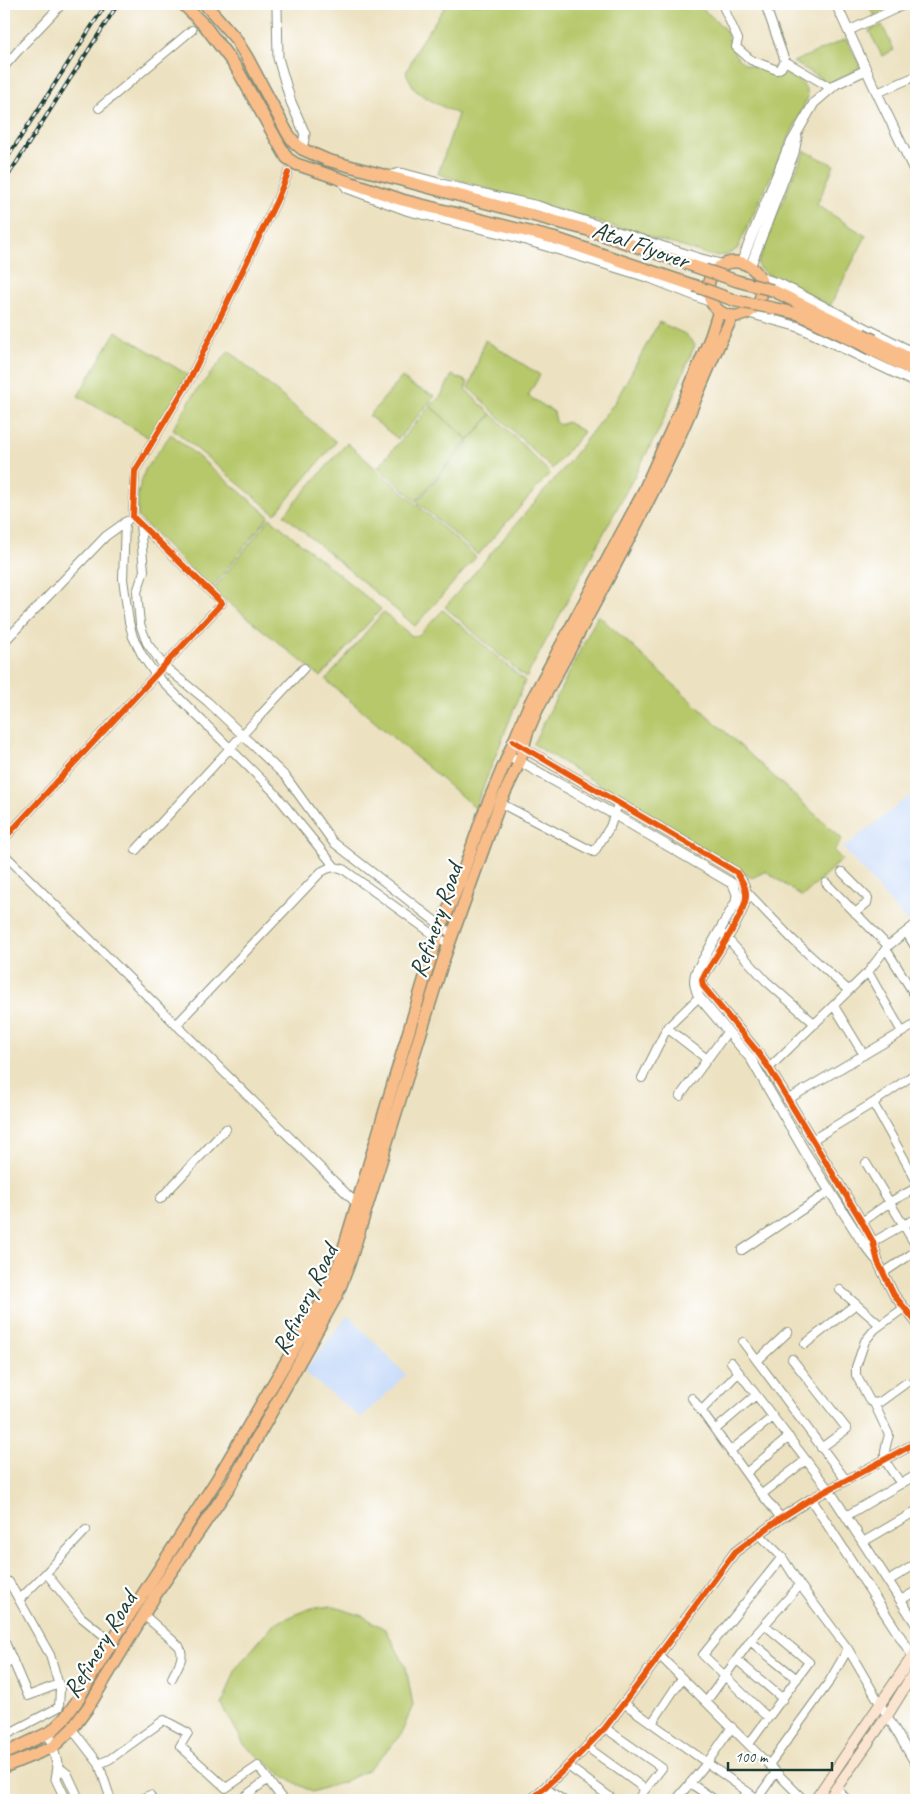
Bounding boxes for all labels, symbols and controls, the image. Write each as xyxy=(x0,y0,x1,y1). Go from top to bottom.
street label: Atal Flyover xyxy=(588,213,695,277)
street label: Refinery Road xyxy=(402,855,472,982)
street label: Refinery Road xyxy=(265,1235,347,1360)
street label: Refinery Road xyxy=(56,1582,146,1704)
scale bar xyxy=(728,1739,831,1771)
text: 100 m xyxy=(735,1748,769,1767)

